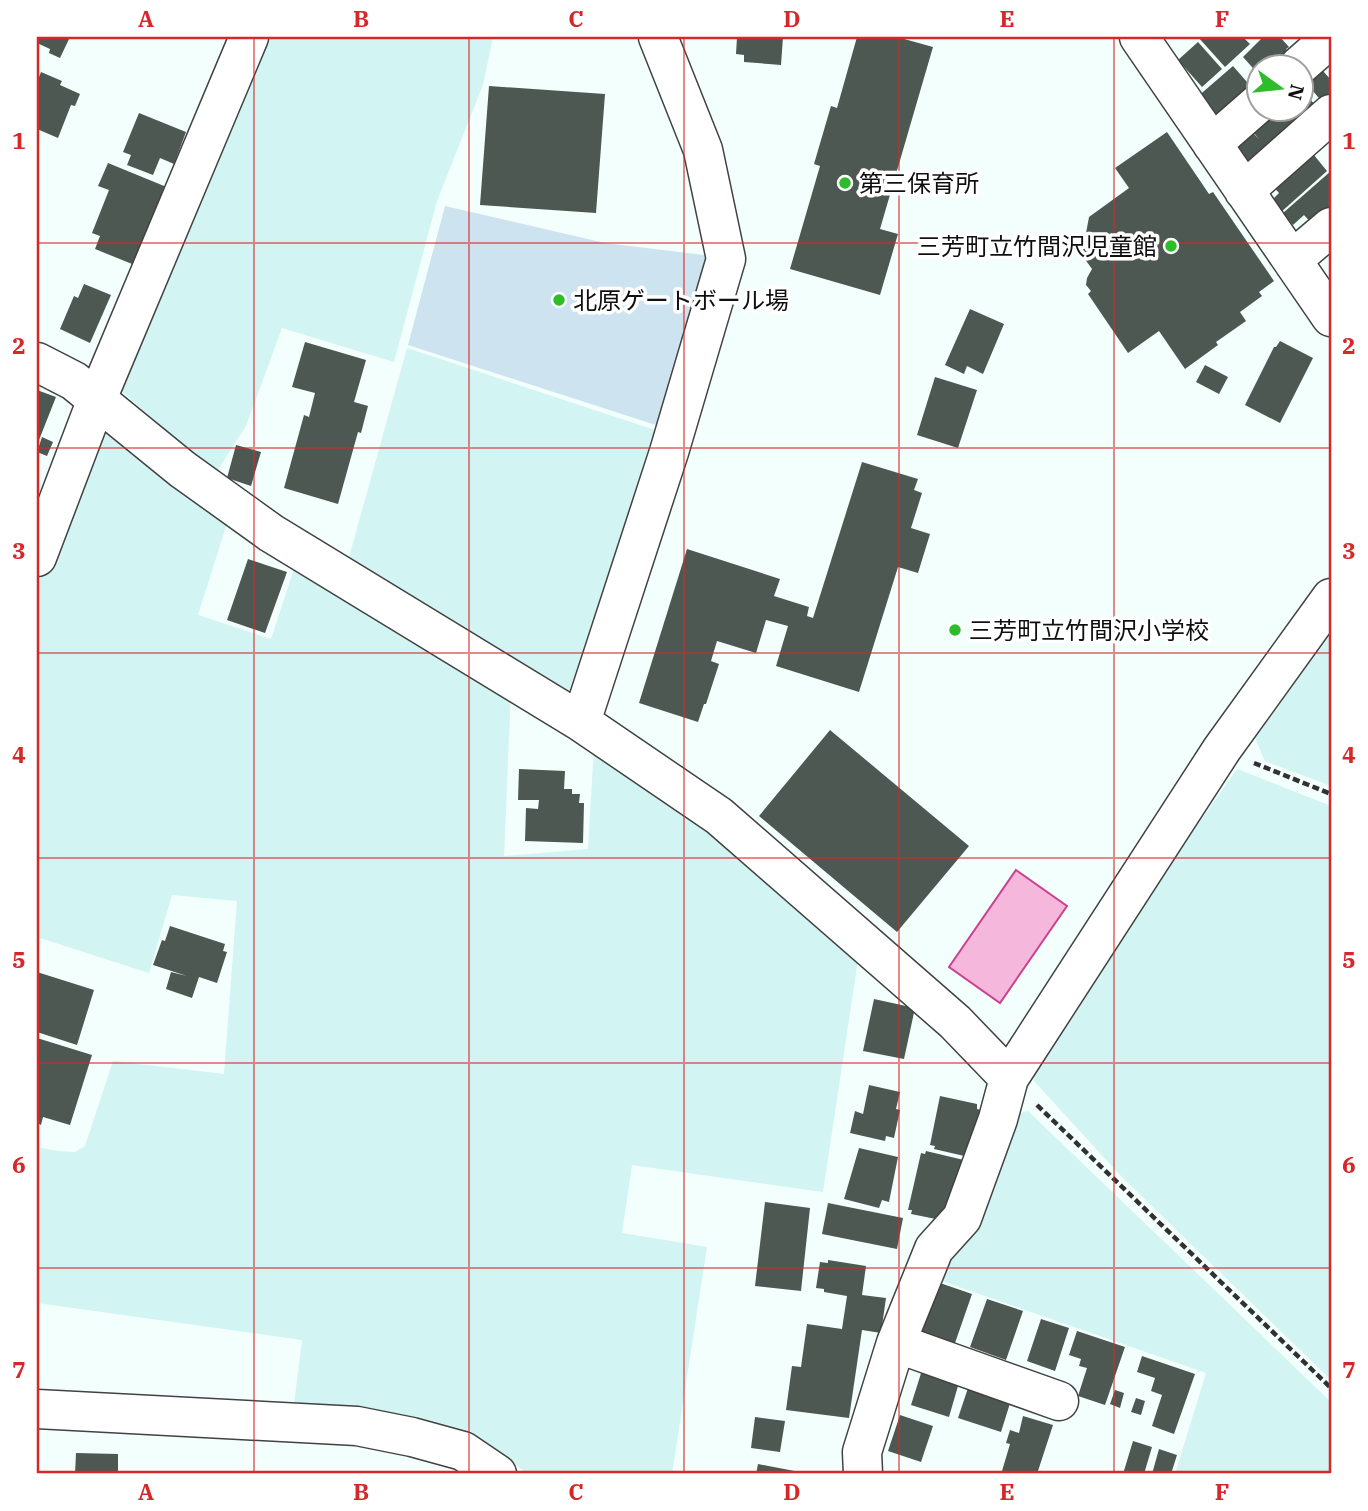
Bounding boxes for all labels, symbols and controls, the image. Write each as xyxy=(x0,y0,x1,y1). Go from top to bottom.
text: A xyxy=(138,3,154,33)
text: B xyxy=(353,3,369,33)
text: C xyxy=(568,3,584,33)
text: D xyxy=(783,3,801,33)
text: E xyxy=(999,3,1015,33)
text: F xyxy=(1215,3,1229,33)
north arrow xyxy=(1246,52,1316,122)
text: N xyxy=(1283,82,1310,103)
text: 1 xyxy=(12,125,26,155)
text: 1 xyxy=(1342,125,1356,155)
place label: 第三保育所 xyxy=(859,167,979,199)
marker: 第三保育所 xyxy=(837,175,853,191)
place label: 三芳町立竹間沢児童館 xyxy=(917,230,1157,262)
marker: 三芳町立竹間沢児童館 xyxy=(1163,238,1179,254)
place label: 北原ゲートボール場 xyxy=(573,284,789,316)
marker: 北原ゲートボール場 xyxy=(551,292,567,308)
text: 2 xyxy=(12,330,26,360)
text: 2 xyxy=(1342,330,1356,360)
text: 3 xyxy=(12,535,26,565)
text: 3 xyxy=(1342,535,1356,565)
place label: 三芳町立竹間沢小学校 xyxy=(969,614,1209,646)
marker: 三芳町立竹間沢小学校 xyxy=(947,622,963,638)
text: 4 xyxy=(12,739,26,769)
text: 4 xyxy=(1342,739,1356,769)
text: 5 xyxy=(12,944,26,974)
text: 5 xyxy=(1342,944,1356,974)
text: 6 xyxy=(12,1149,26,1179)
text: 6 xyxy=(1342,1149,1356,1179)
text: 7 xyxy=(12,1354,26,1384)
text: 7 xyxy=(1342,1354,1356,1384)
text: A xyxy=(138,1476,154,1506)
text: B xyxy=(353,1476,369,1506)
text: C xyxy=(568,1476,584,1506)
text: D xyxy=(783,1476,801,1506)
text: E xyxy=(999,1476,1015,1506)
text: F xyxy=(1215,1476,1229,1506)

